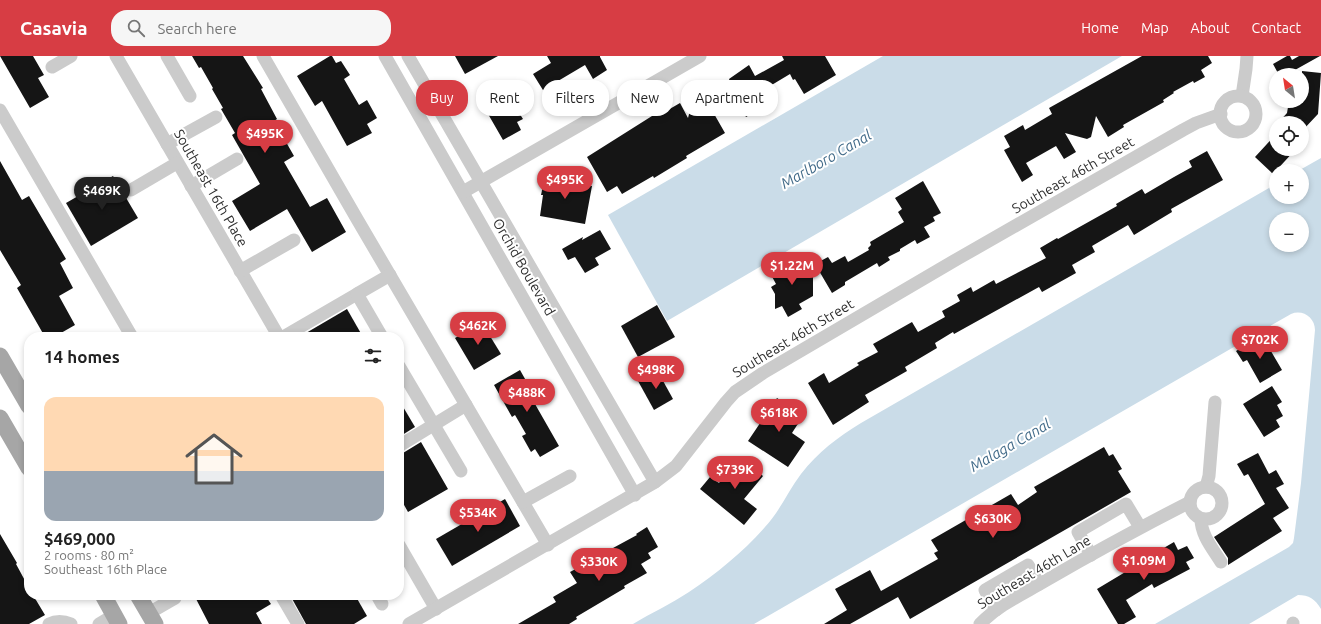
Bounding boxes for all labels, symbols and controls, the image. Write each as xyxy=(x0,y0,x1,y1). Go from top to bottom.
search box xyxy=(111,10,391,46)
text: Casavia xyxy=(20,17,87,39)
icon: search xyxy=(125,17,147,39)
text: Search here xyxy=(157,20,237,37)
text: Home xyxy=(1081,20,1119,36)
text: Map xyxy=(1141,20,1169,36)
text: About xyxy=(1191,20,1230,36)
text: Contact xyxy=(1252,20,1301,36)
north arrow xyxy=(1269,68,1309,108)
map controls xyxy=(1269,68,1309,252)
chip: Buy xyxy=(416,80,468,116)
chip: Rent xyxy=(476,80,534,116)
chip: Filters xyxy=(542,80,609,116)
chip: New xyxy=(617,80,673,116)
chip: Apartment xyxy=(681,80,778,116)
button: locate xyxy=(1269,116,1309,156)
pin: $495K xyxy=(237,120,293,154)
text: $495K xyxy=(246,126,284,140)
water label: Marlboro Canal xyxy=(778,126,875,192)
street label: Southeast 16th Place xyxy=(171,127,251,249)
street label: Southeast 46th Street xyxy=(1009,133,1137,217)
button: + xyxy=(1269,164,1309,204)
pin: $495K xyxy=(537,166,593,200)
text: $495K xyxy=(546,172,584,186)
pin: $469K xyxy=(74,177,130,211)
text: $469K xyxy=(83,183,121,197)
button: − xyxy=(1269,212,1309,252)
street label: Orchid Boulevard xyxy=(490,216,558,318)
pin: $1.22M xyxy=(759,252,825,286)
text: $1.22M xyxy=(770,258,814,272)
street label: Southeast 46th Street xyxy=(730,295,857,380)
pin: $462K xyxy=(450,312,506,346)
text: $462K xyxy=(459,318,497,332)
pin: $702K xyxy=(1232,326,1288,360)
text: $702K xyxy=(1241,332,1279,346)
icon: filters xyxy=(362,345,384,367)
text: 14 homes xyxy=(44,347,120,366)
pin: $498K xyxy=(628,356,684,390)
text: $498K xyxy=(637,362,675,376)
pin: $488K xyxy=(499,379,555,413)
text: $488K xyxy=(508,385,546,399)
pin: $618K xyxy=(751,399,807,433)
text: $618K xyxy=(760,405,798,419)
water label: Malaga Canal xyxy=(967,415,1054,475)
icon: home xyxy=(178,423,250,495)
pin: $739K xyxy=(707,456,763,490)
text: $739K xyxy=(716,462,754,476)
pin: $534K xyxy=(450,499,506,533)
text: $534K xyxy=(459,505,497,519)
pin: $630K xyxy=(965,505,1021,539)
text: $630K xyxy=(974,511,1012,525)
text: $469,000 xyxy=(44,529,115,548)
street label: Southeast 46th Lane xyxy=(974,532,1094,612)
pin: $1.09M xyxy=(1111,547,1177,581)
text: 2 rooms · 80 m² xyxy=(44,548,134,562)
pin: $330K xyxy=(571,548,627,582)
text: $1.09M xyxy=(1122,553,1166,567)
text: $330K xyxy=(580,554,618,568)
text: Southeast 16th Place xyxy=(44,562,167,576)

